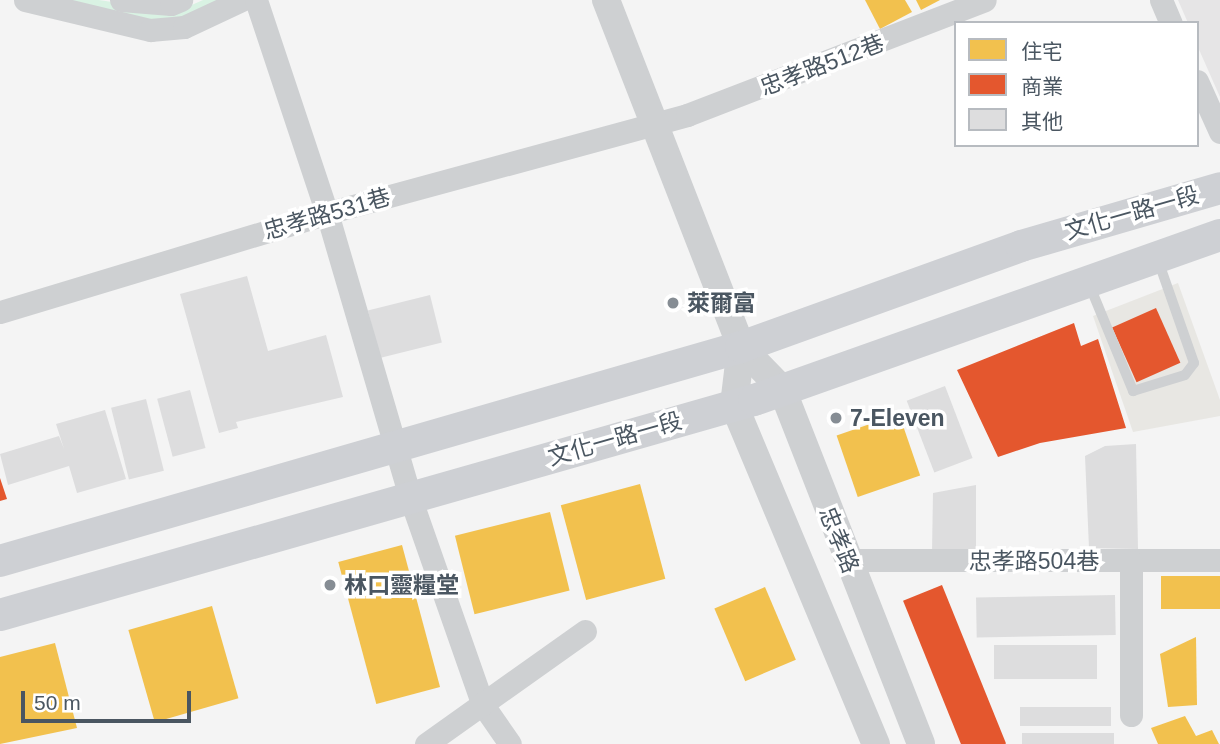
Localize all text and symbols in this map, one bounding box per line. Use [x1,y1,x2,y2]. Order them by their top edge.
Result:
legend [954,21,1199,147]
street label: 忠孝路512巷 [756,29,888,101]
text: 住宅 [1021,40,1063,63]
text: 商業 [1021,75,1063,98]
text: 其他 [1021,110,1063,133]
street label: 文化一路一段 [1062,181,1202,245]
street label: 忠孝路531巷 [261,183,393,245]
place label: 萊爾富 [687,289,756,317]
marker: 萊爾富 [665,295,681,311]
place label: 7-Eleven [850,404,945,432]
street label: 文化一路一段 [545,407,685,471]
marker: 7-Eleven [828,410,844,426]
street label: 忠孝路 [813,503,865,577]
street label: 忠孝路504巷 [969,547,1099,575]
place label: 林口靈糧堂 [344,571,459,599]
marker: 林口靈糧堂 [322,577,338,593]
scale bar [24,678,194,722]
text: 50 m [34,691,81,714]

